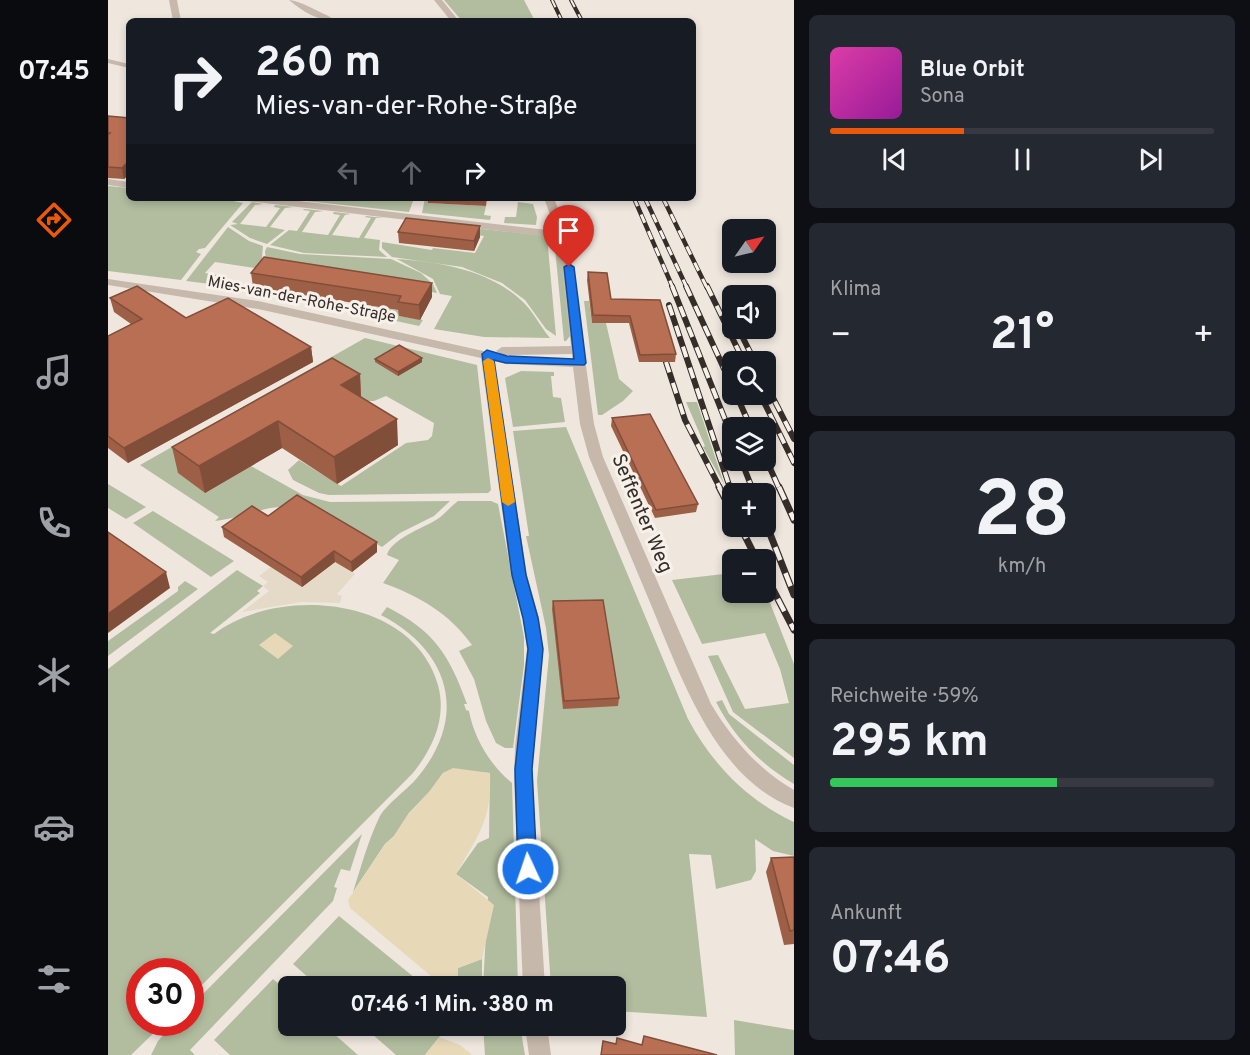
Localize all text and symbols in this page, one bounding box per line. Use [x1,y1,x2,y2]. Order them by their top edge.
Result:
text: 260 m [255,38,381,91]
icon: right [156,42,234,120]
text: 07:45 [18,55,90,89]
text: Blue Orbit [920,57,1025,84]
text: Sona [920,84,965,110]
text: Mies-van-der-Rohe-Straße [255,90,577,124]
icon: previous [878,143,911,176]
icon: pause [1006,143,1039,176]
icon: next [1134,143,1167,176]
icon: left [332,156,365,189]
icon: ahead [395,156,428,189]
icon: right [458,156,491,189]
icon: directions [33,199,75,241]
pin [543,205,594,267]
icon: arrive [552,214,585,247]
north arrow [722,219,776,273]
map controls [722,219,776,603]
street label: Mies-van-der-Rohe-Straße [206,272,397,328]
text: Klima [830,277,881,303]
button: sound [722,285,776,339]
text: 21° [990,308,1054,365]
text: − [830,316,851,358]
text: + [1193,316,1214,358]
icon: music [33,351,75,393]
button: search [722,351,776,405]
button: layers [722,417,776,471]
street label: Seffenter Weg [604,450,678,577]
text: 28 [974,465,1070,564]
button: + [722,483,776,537]
icon: phone [33,502,75,544]
button: − [722,549,776,603]
text: km/h [998,554,1046,580]
icon: climate [33,654,75,696]
text: Reichweite · 59% [830,684,979,710]
text: 295 km [830,715,989,772]
icon: car [33,806,75,848]
position arrow [496,837,560,901]
text: Ankunft [830,901,902,927]
text: 07:46 [830,932,950,989]
icon: filters [33,958,75,1000]
speed limit sign: 30 [126,958,204,1036]
text: 07:46 · 1 Min. · 380 m [350,992,554,1019]

